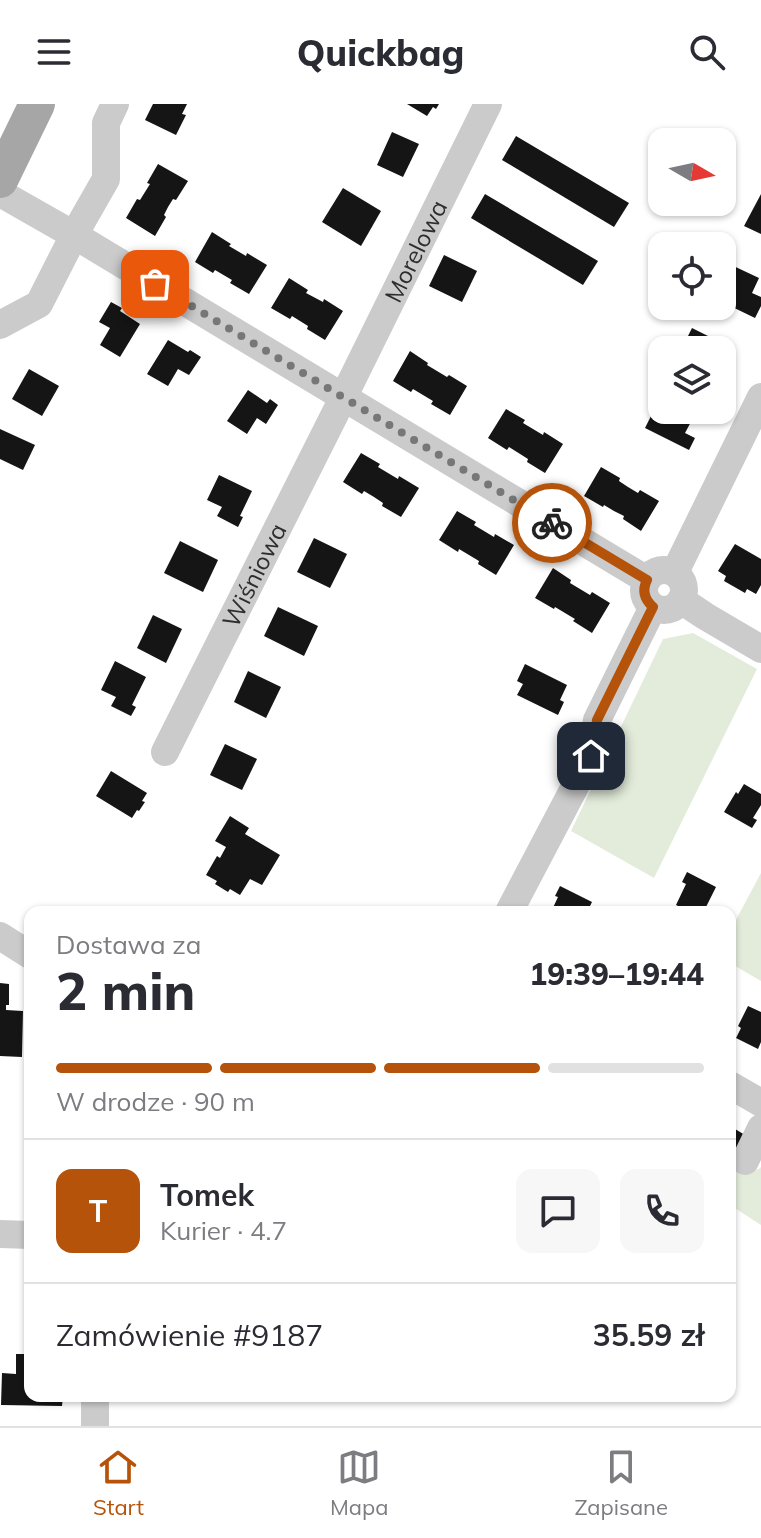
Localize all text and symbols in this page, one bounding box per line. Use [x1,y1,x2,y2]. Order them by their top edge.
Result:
icon: menu [32,30,76,74]
text: Quickbag [297,30,464,75]
icon: search [685,30,729,74]
north arrow [648,128,736,216]
map controls [648,128,736,424]
street label: Morelowa [378,195,453,307]
button: locate [648,232,736,320]
pin [121,250,189,318]
icon: bag [133,262,177,306]
button: layers [648,336,736,424]
courier [512,483,592,563]
icon: bike [530,501,574,545]
street label: Wiśniowa [215,518,293,632]
pin [557,722,625,790]
icon: home [569,734,613,778]
text: Dostawa za [56,928,201,961]
text: 19:39–19:44 [529,955,704,993]
text: 2 min [56,958,195,1023]
text: W drodze · 90 m [56,1085,255,1118]
button: chat [516,1169,600,1253]
button: phone [620,1169,704,1253]
text: Tomek [160,1176,254,1214]
text: T [89,1192,107,1230]
text: Kurier · 4.7 [160,1214,287,1247]
text: Zamówienie #9187 [56,1316,323,1354]
text: 35.59 zł [593,1316,704,1354]
tab: Start [93,1445,144,1521]
tab: Mapa [330,1445,388,1521]
tab: Zapisane [574,1445,668,1521]

